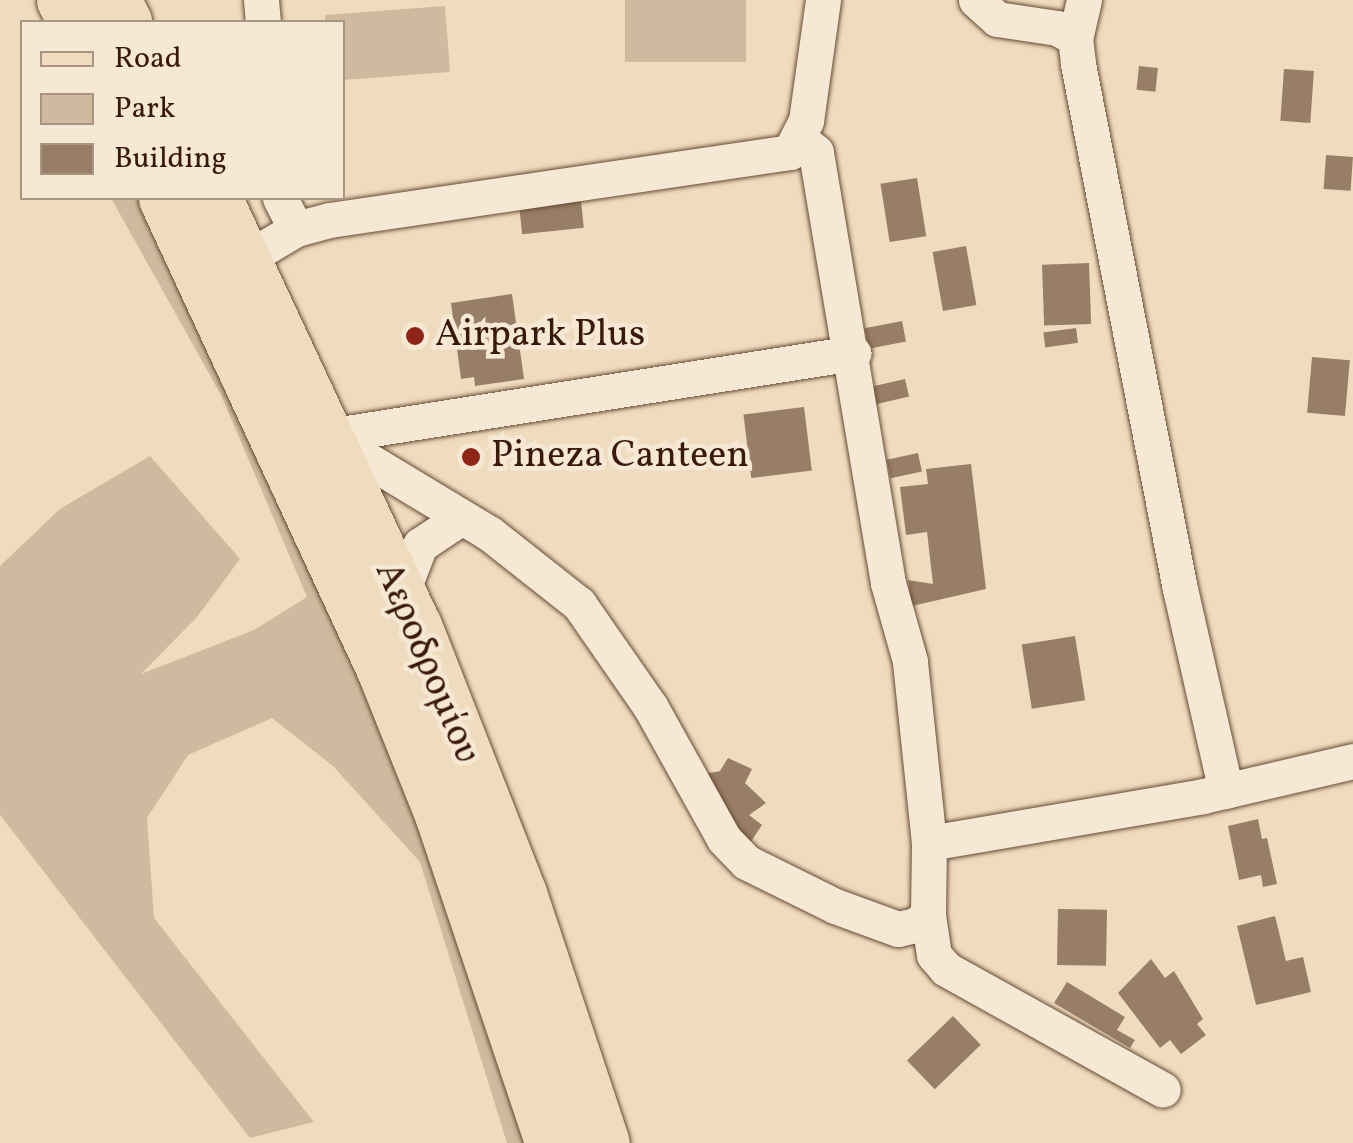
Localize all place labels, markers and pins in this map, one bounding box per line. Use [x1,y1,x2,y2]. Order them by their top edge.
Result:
place label: Airpark Plus [435,313,645,359]
marker: Airpark Plus [404,325,426,347]
place label: Pineza Canteen [491,434,749,480]
marker: Pineza Canteen [460,446,482,468]

